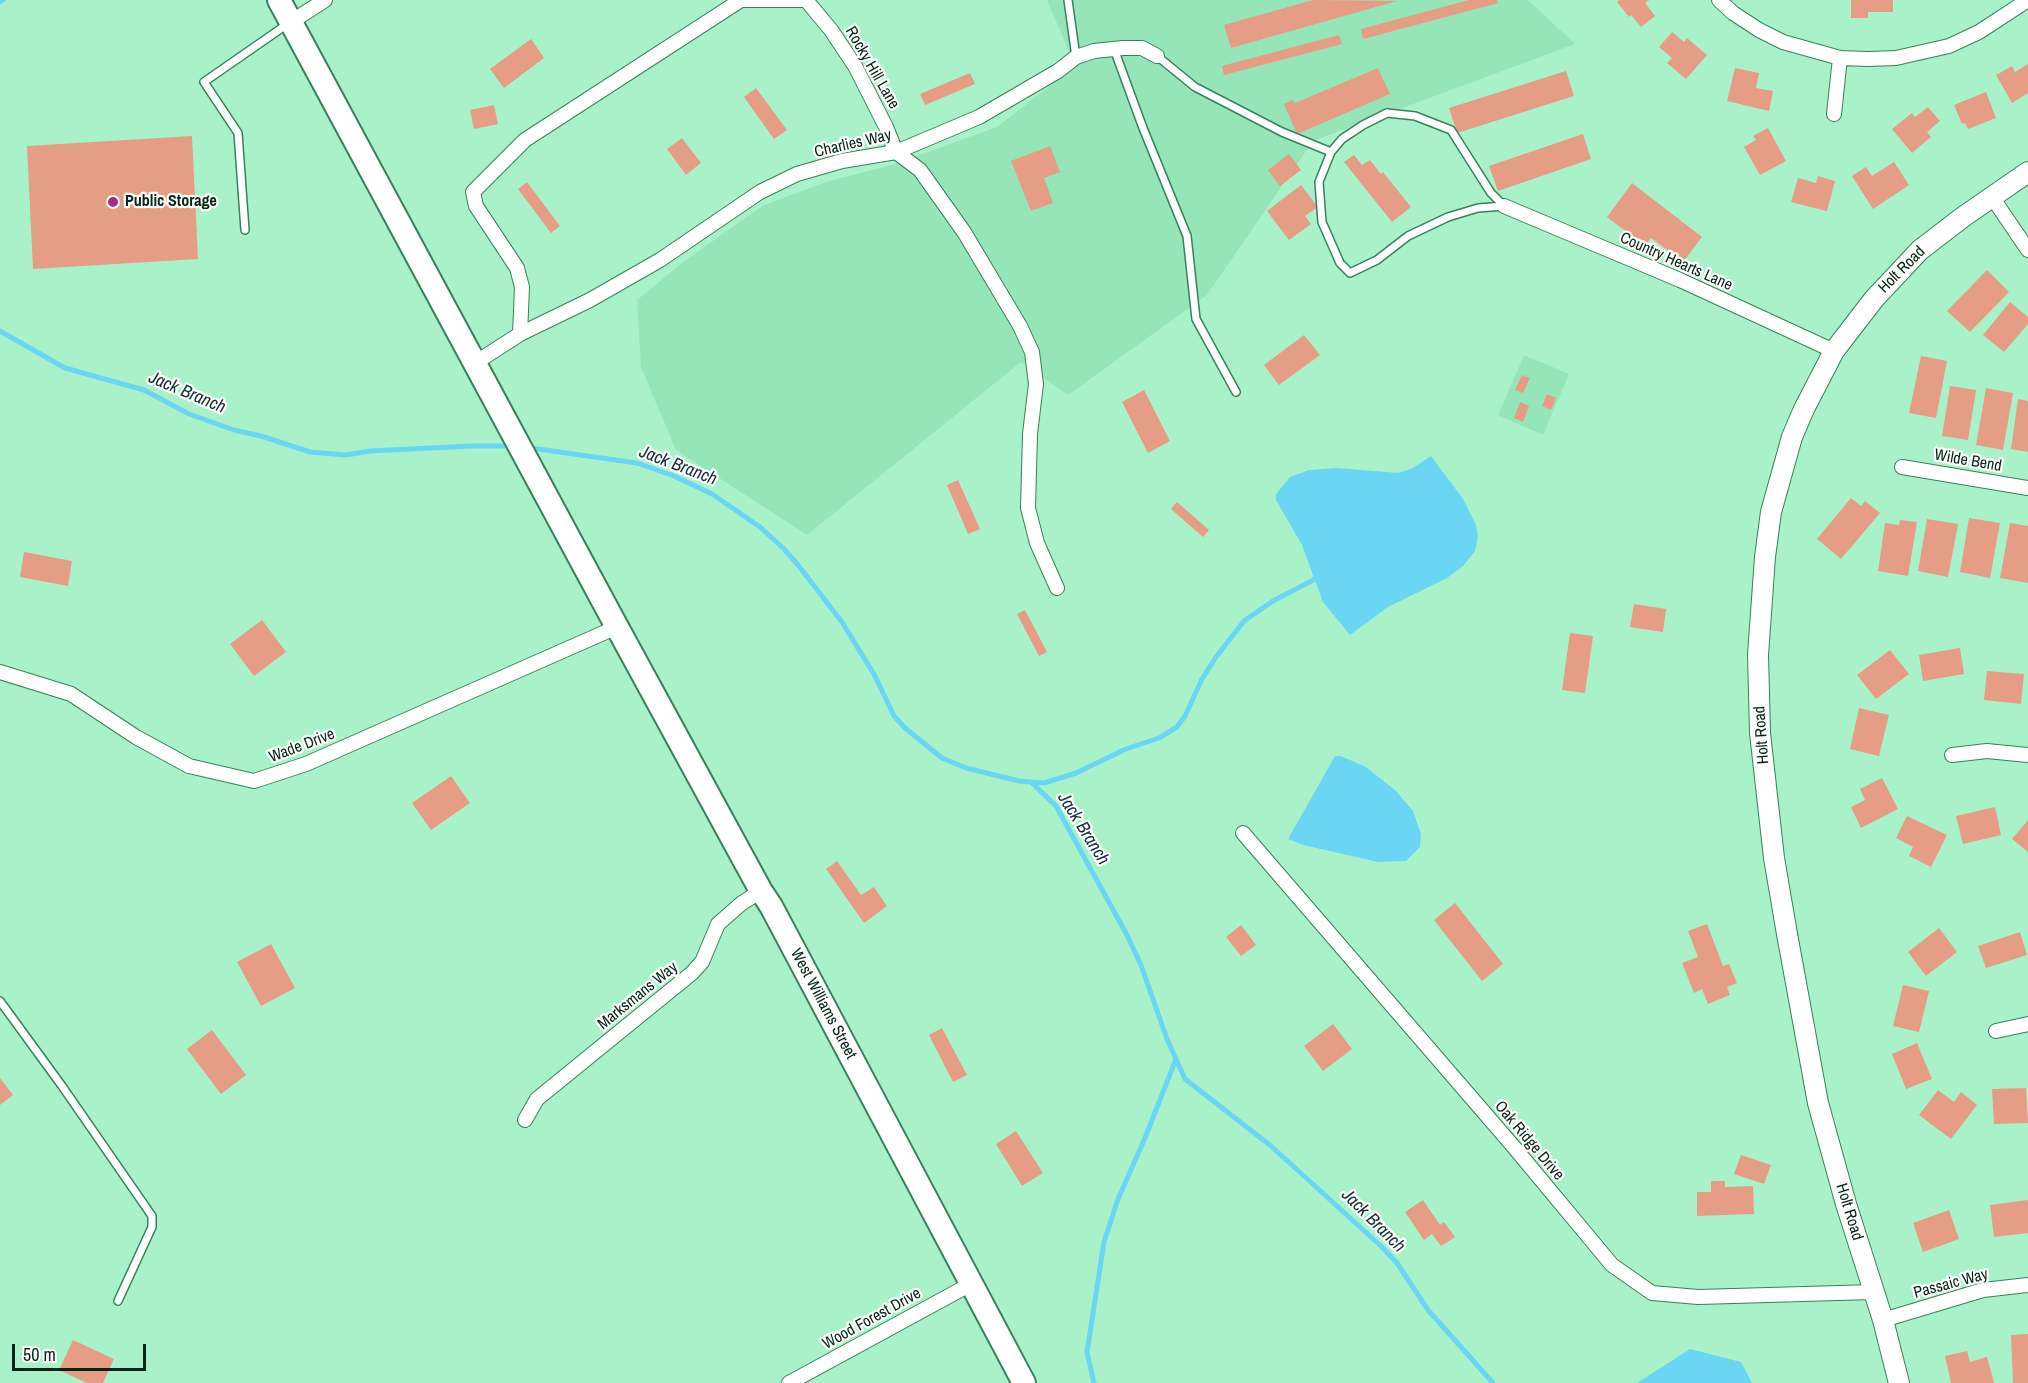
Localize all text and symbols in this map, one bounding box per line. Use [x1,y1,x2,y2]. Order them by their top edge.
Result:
street label: Rocky Hill Lane [841,23,903,113]
street label: Charlies Way [813,126,893,162]
place label: Public Storage [125,192,217,212]
marker: Public Storage [106,195,120,209]
street label: Country Hearts Lane [1617,229,1735,295]
street label: Holt Road [1875,243,1929,297]
water label: Jack Branch [145,367,229,419]
water label: Jack Branch [636,441,720,491]
street label: Wilde Bend [1933,446,2003,476]
street label: Holt Road [1750,705,1774,765]
street label: Wade Drive [266,725,338,767]
water label: Jack Branch [1052,789,1114,869]
street label: West Williams Street [786,946,860,1062]
street label: Marksmans Way [594,958,682,1034]
street label: Oak Ridge Drive [1490,1097,1568,1185]
street label: Holt Road [1831,1181,1867,1243]
water label: Jack Branch [1337,1185,1409,1257]
street label: Passaic Way [1912,1265,1990,1303]
street label: Wood Forest Drive [820,1284,924,1354]
scale bar [15,1332,148,1370]
text: 50 m [23,1342,56,1367]

